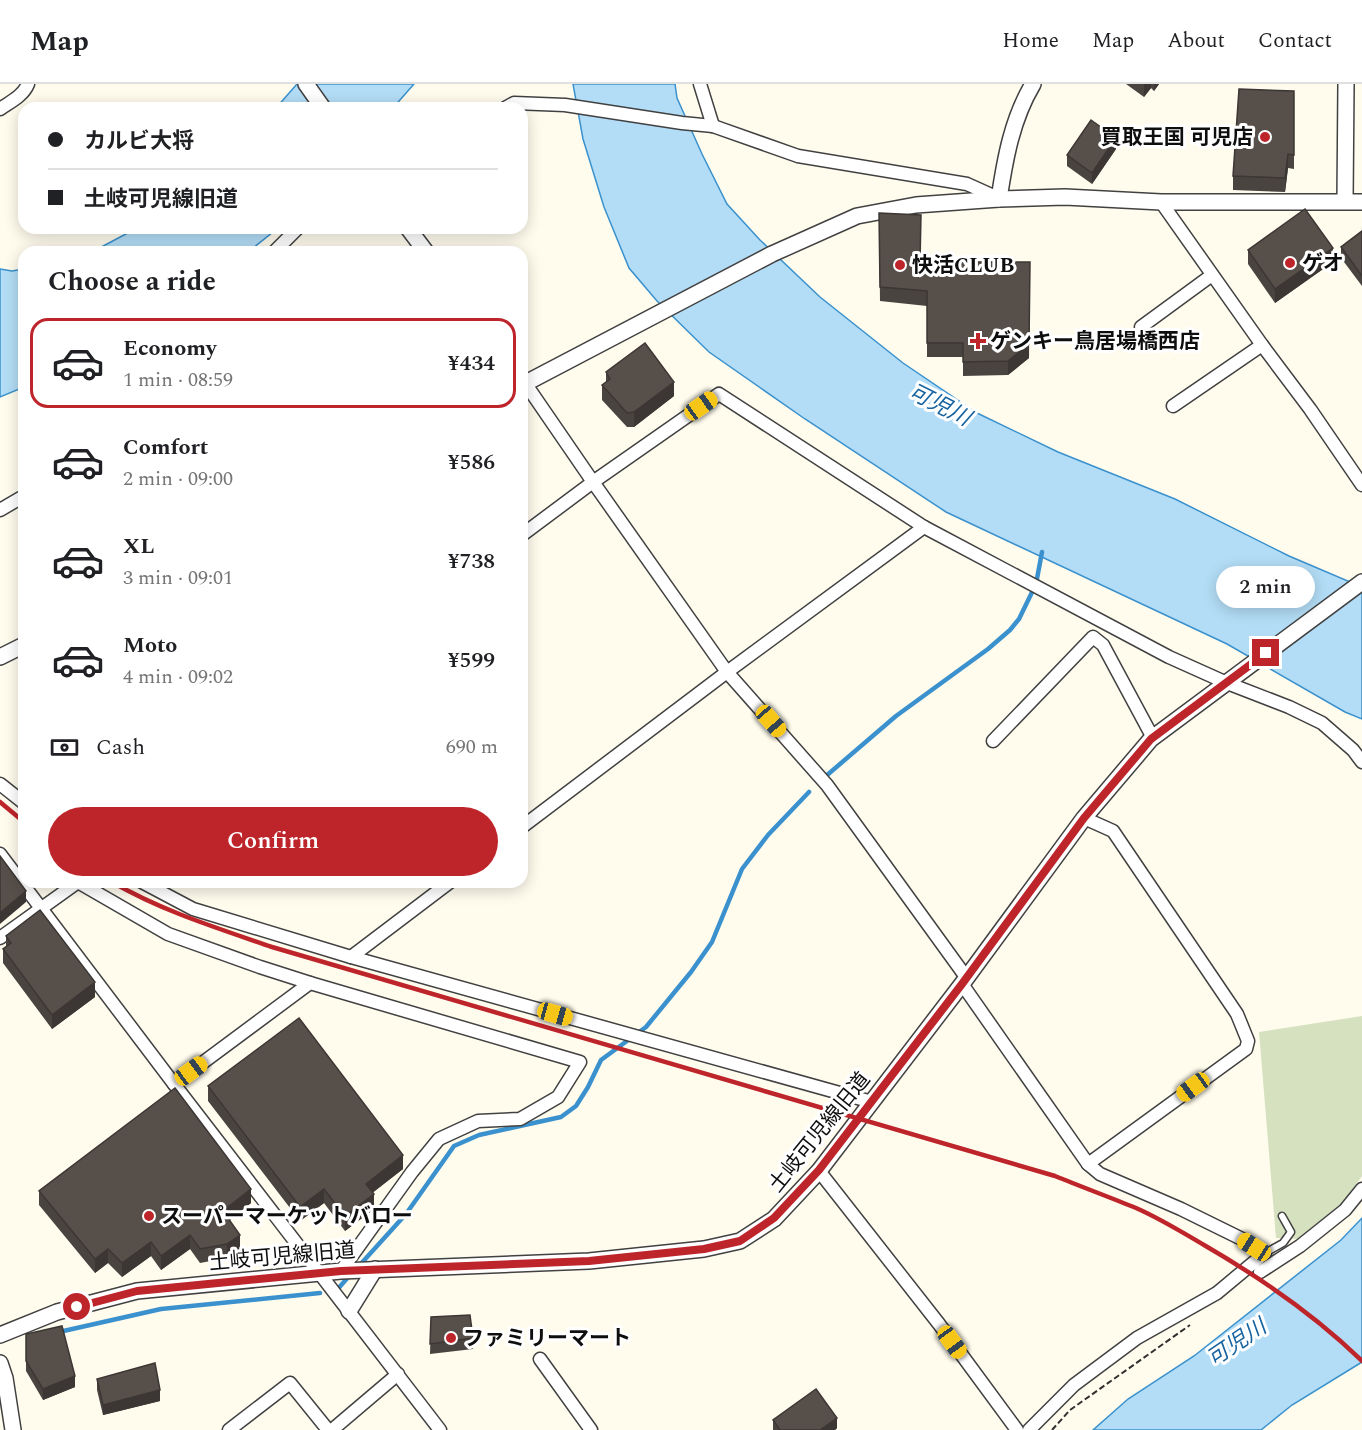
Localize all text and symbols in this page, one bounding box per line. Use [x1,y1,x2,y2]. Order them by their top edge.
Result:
text: Map [30,20,89,63]
text: Home [1002,25,1059,57]
text: Map [1092,25,1134,57]
text: About [1167,25,1225,57]
text: Contact [1258,25,1332,57]
place label: 買取王国 可児店 [1101,122,1253,154]
text: カルビ大将 [84,125,194,158]
marker: 買取王国 可児店 [1258,130,1272,144]
text: 土岐可児線旧道 [84,183,238,216]
place label: ゲオ [1302,248,1344,280]
place label: 快活CLUB [912,250,1015,282]
marker: ゲオ [1283,256,1297,270]
marker: 快活CLUB [893,258,907,272]
text: Choose a ride [48,261,216,303]
place label: ゲンキー鳥居場橋西店 [990,326,1200,358]
text: Economy [123,332,216,365]
marker: ゲンキー鳥居場橋西店 [971,334,985,348]
icon: car [51,336,105,390]
text: ¥434 [448,347,495,380]
text: 1 min · 08:59 [123,365,233,395]
water label: 可児川 [902,376,978,436]
car [681,388,721,424]
text: Comfort [123,431,208,464]
icon: car [51,435,105,489]
text: ¥586 [448,446,495,479]
text: 2 min · 09:00 [123,464,233,494]
text: XL [123,530,154,563]
icon: car [51,534,105,588]
text: ¥738 [448,545,495,578]
text: 3 min · 09:01 [123,563,233,593]
callout: 2 min [1216,566,1316,608]
text: 2 min [1240,572,1291,602]
text: Moto [123,629,177,662]
icon: car [51,633,105,687]
route end [1252,639,1279,666]
text: ¥599 [448,644,495,677]
text: 4 min · 09:02 [123,662,233,692]
car [752,702,790,740]
icon: cash [48,731,81,764]
text: Cash [96,731,145,764]
text: 690 m [446,732,498,762]
button: Confirm [48,807,498,876]
car [535,1000,575,1028]
car [171,1053,211,1089]
street label: 土岐可児線旧道 [761,1065,878,1200]
car [1173,1069,1213,1105]
place label: スーパーマーケットバロー [161,1201,413,1233]
marker: スーパーマーケットバロー [142,1209,156,1223]
car [1234,1230,1274,1264]
street label: 土岐可児線旧道 [207,1235,357,1279]
route start [63,1293,90,1320]
water label: 可児川 [1200,1310,1275,1375]
car [934,1322,970,1362]
place label: ファミリーマート [463,1323,631,1355]
marker: ファミリーマート [444,1331,458,1345]

